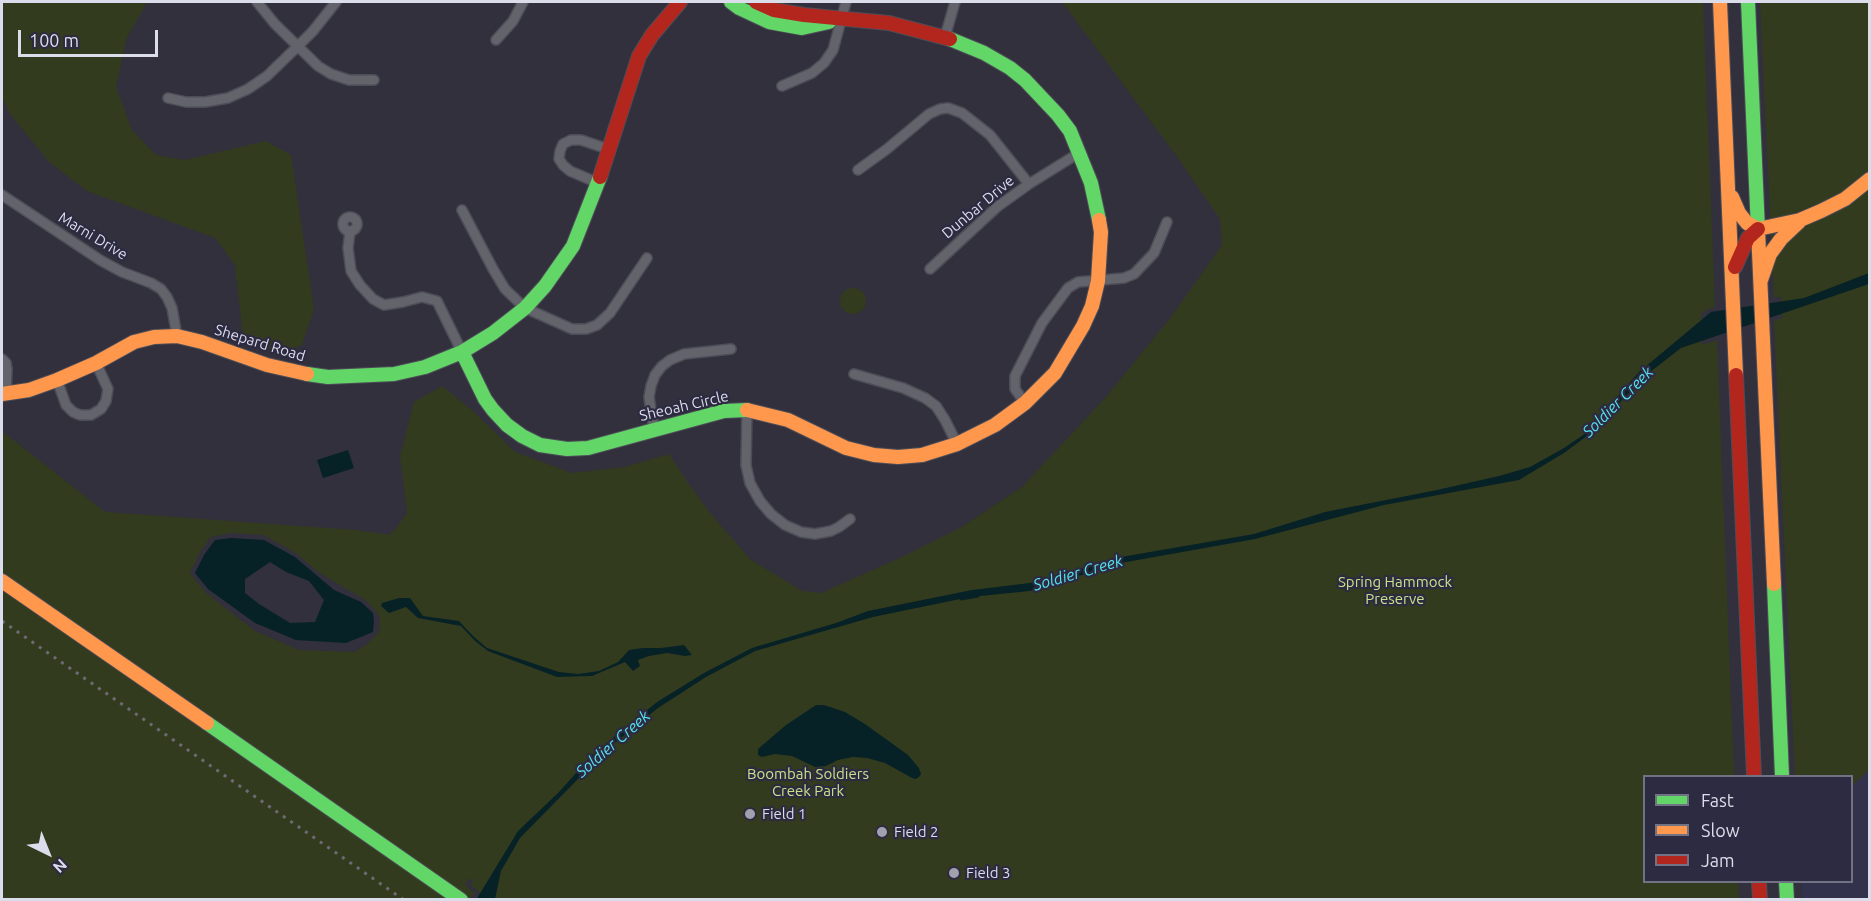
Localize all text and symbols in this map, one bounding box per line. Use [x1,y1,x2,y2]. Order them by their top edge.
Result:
scale bar [21,18,160,56]
text: 100 m [29,30,79,50]
street label: Dunbar Drive [938,172,1018,242]
street label: Marni Drive [55,208,131,264]
street label: Shepard Road [213,321,307,365]
water label: Soldier Creek [1579,363,1657,441]
street label: Sheoah Circle [638,387,730,425]
water label: Soldier Creek [1031,551,1125,595]
park label: Spring Hammock Preserve [1338,573,1452,608]
water label: Soldier Creek [572,706,654,782]
park label: Boombah Soldiers Creek Park [747,765,869,800]
legend [1643,775,1853,883]
text: Fast [1701,790,1734,810]
place label: Field 1 [762,805,806,823]
marker: Field 1 [743,807,757,821]
text: Slow [1701,820,1740,840]
north arrow [18,823,78,883]
place label: Field 2 [894,823,938,841]
marker: Field 2 [875,825,889,839]
text: Jam [1701,850,1735,870]
text: N [50,856,71,877]
place label: Field 3 [966,864,1010,882]
marker: Field 3 [947,866,961,880]

